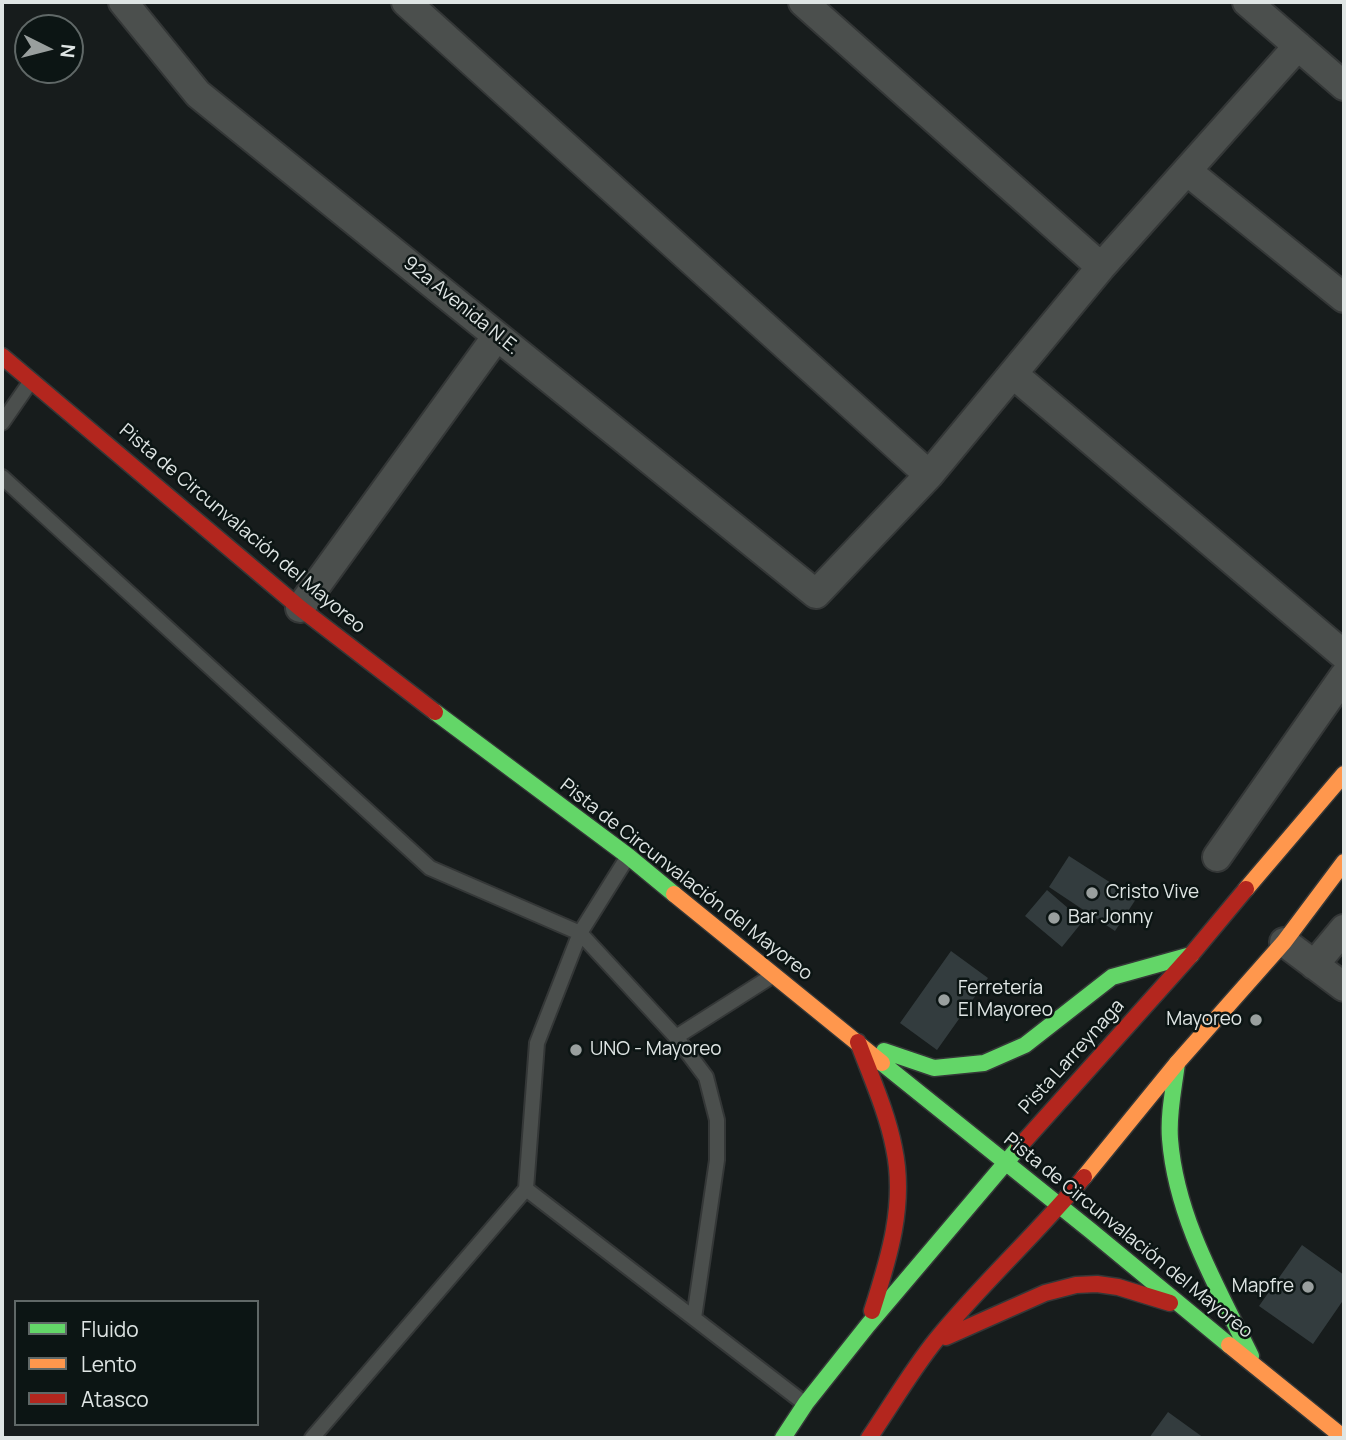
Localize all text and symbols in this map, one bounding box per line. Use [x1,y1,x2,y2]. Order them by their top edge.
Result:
north arrow [14,14,84,84]
text: N [54,43,82,59]
street label: 92a Avenida N.E. [398,252,524,360]
street label: Pista de Circunvalación del Mayoreo [114,419,370,639]
street label: Pista de Circunvalación del Mayoreo [555,774,817,986]
place label: Cristo Vive [1106,882,1199,904]
marker: Cristo Vive [1084,885,1100,901]
place label: Bar Jonny [1068,907,1153,929]
marker: Bar Jonny [1046,910,1062,926]
place label: Ferretería El Mayoreo [958,978,1053,1022]
marker: Ferretería El Mayoreo [936,992,952,1008]
street label: Pista Larreynaga [1015,995,1129,1119]
place label: Mayoreo [1166,1009,1242,1031]
marker: Mayoreo [1248,1012,1264,1028]
place label: UNO - Mayoreo [590,1039,722,1061]
marker: UNO - Mayoreo [568,1042,584,1058]
street label: Pista de Circunvalación del Mayoreo [999,1128,1257,1344]
place label: Mapfre [1232,1276,1294,1298]
marker: Mapfre [1300,1279,1316,1295]
legend [14,1300,259,1426]
text: Fluido [81,1315,139,1343]
text: Lento [81,1350,137,1378]
text: Atasco [81,1385,149,1413]

